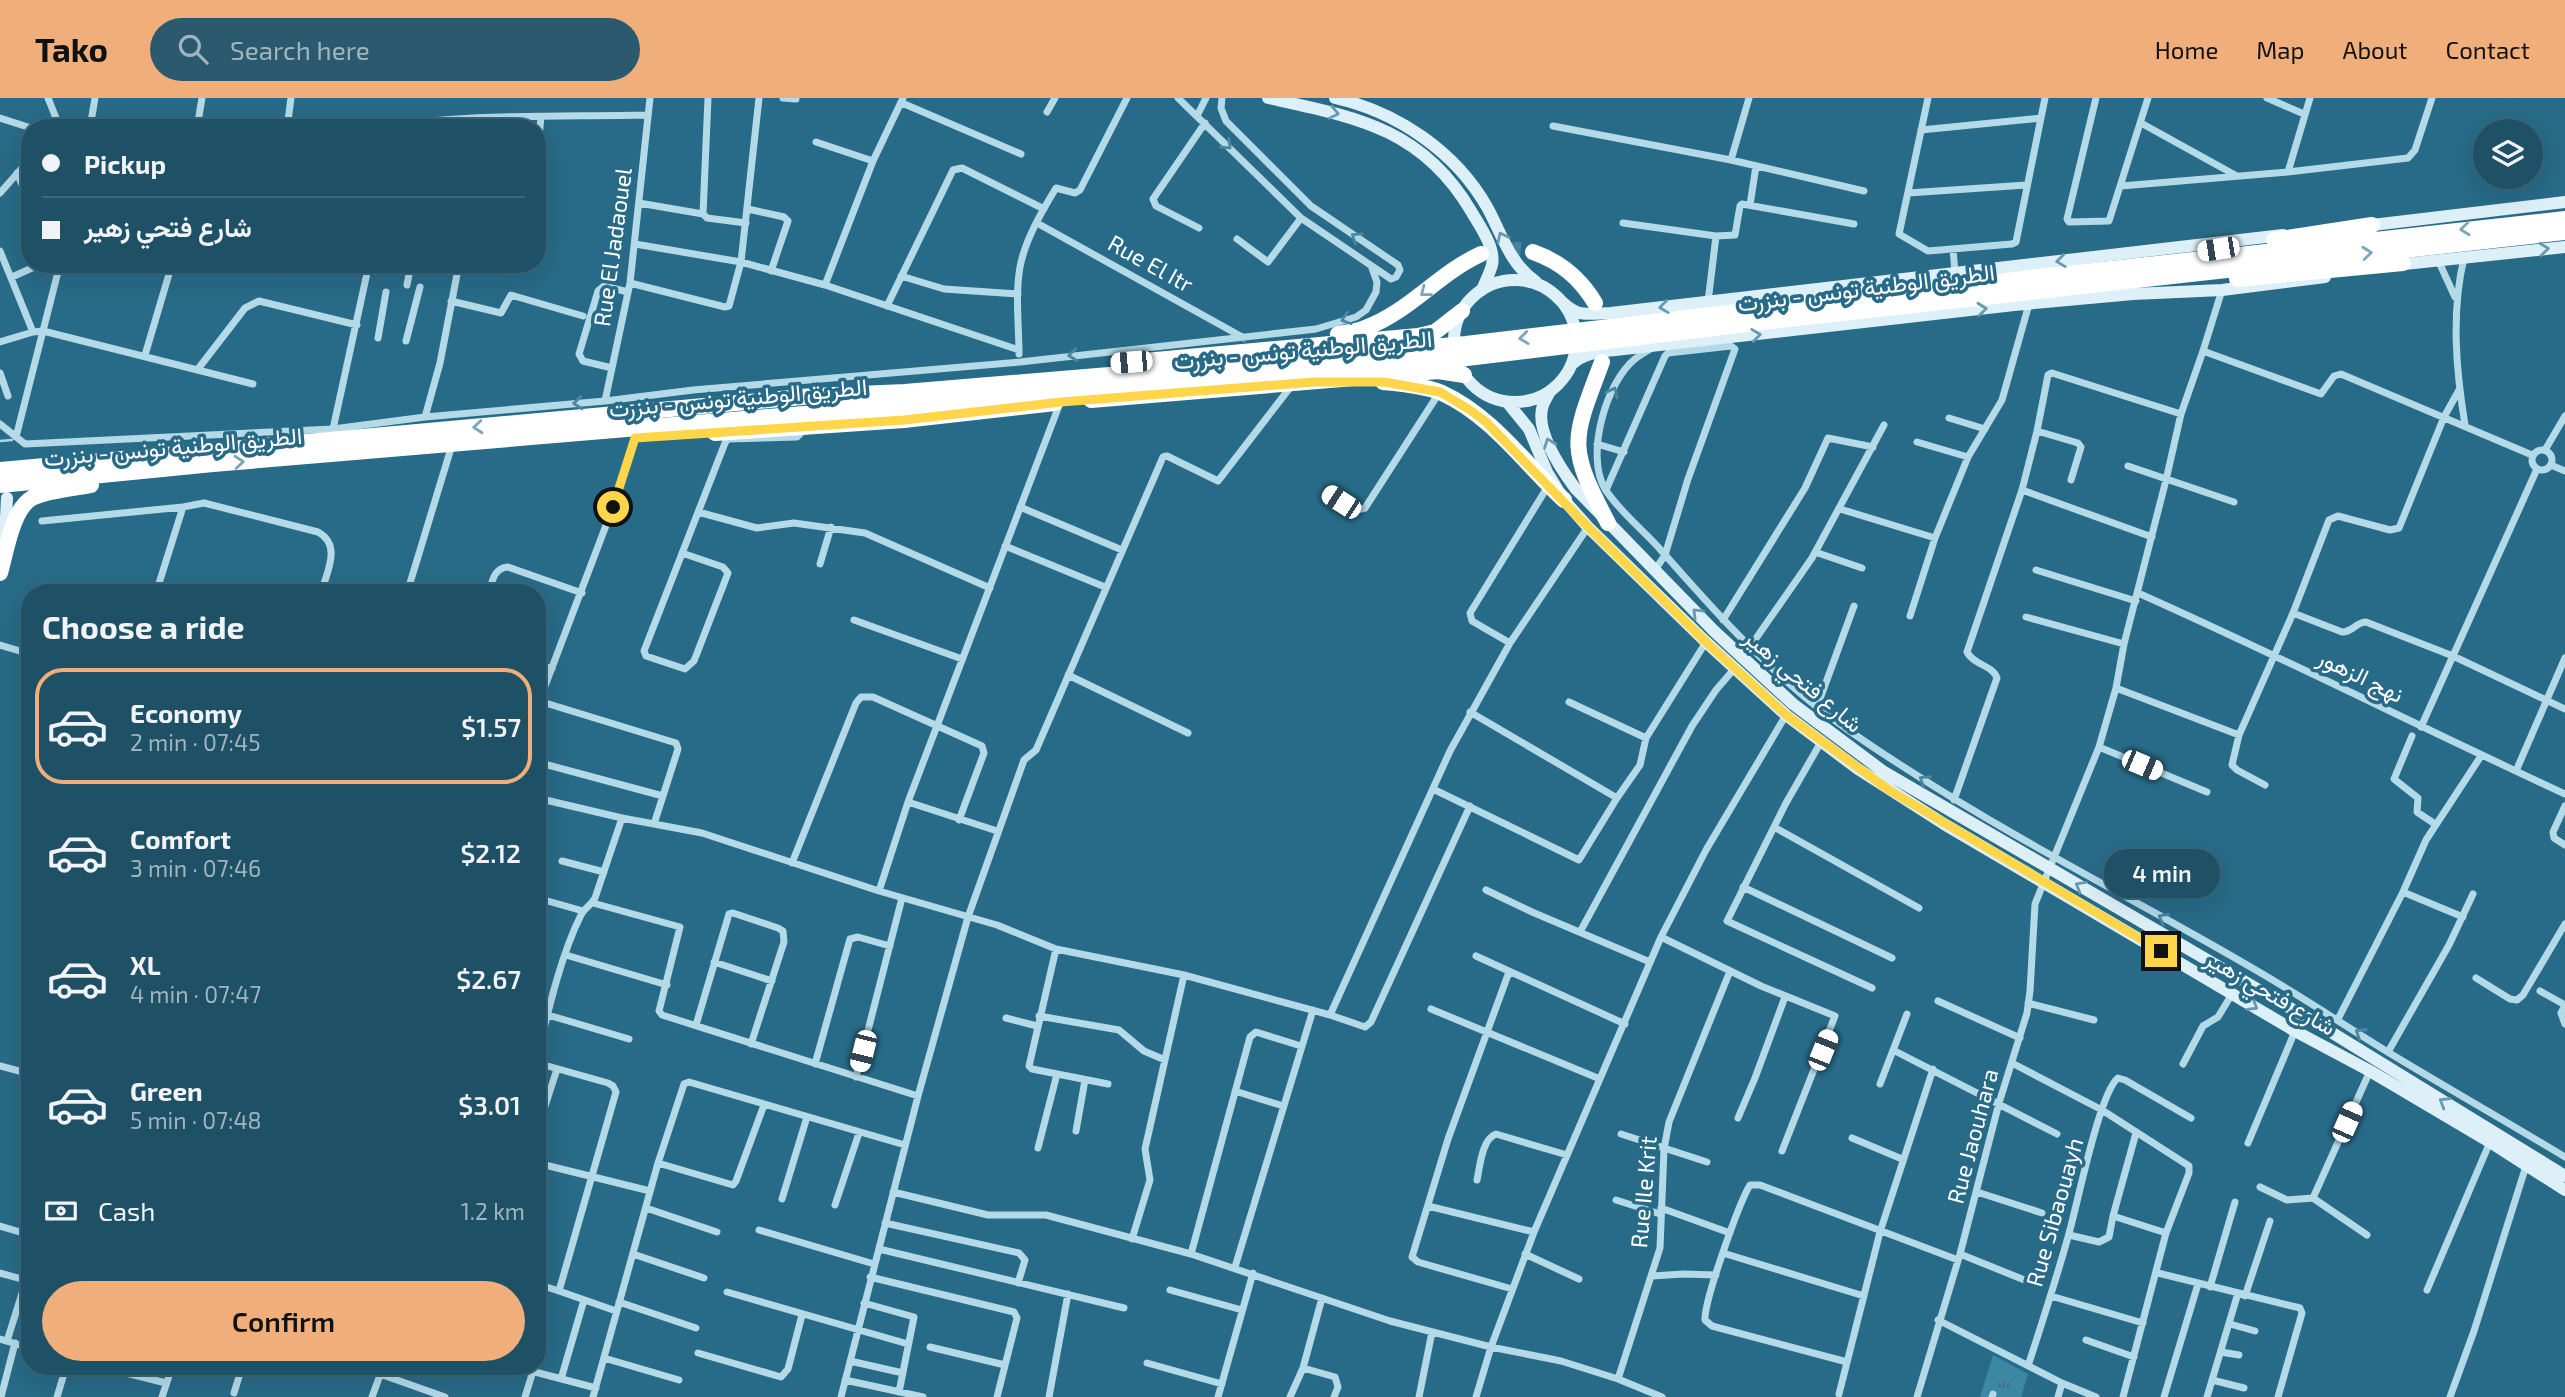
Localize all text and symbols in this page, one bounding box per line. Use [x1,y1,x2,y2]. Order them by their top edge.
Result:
search box [150,18,640,81]
text: Tako [35,29,108,69]
icon: search [174,30,212,68]
text: Search here [230,34,370,65]
text: Home [2155,35,2218,64]
text: Map [2256,35,2304,64]
text: About [2342,35,2408,64]
text: Contact [2446,35,2530,64]
one-way arrow [1328,105,1340,119]
map controls [2473,119,2543,189]
button: layers [2473,119,2543,189]
one-way arrow [1219,137,1231,149]
text: Pickup [84,148,166,179]
street label: Rue El Jadaouel [587,166,637,328]
text: شارع فتحي زهير [84,211,252,242]
one-way arrow [2459,221,2470,236]
street label: Rue El Itr [1104,228,1198,298]
one-way arrow [1350,232,1363,245]
one-way arrow [1496,232,1510,244]
car [2196,235,2241,263]
one-way arrow [2538,241,2550,256]
one-way arrow [2361,246,2372,261]
one-way arrow [2055,253,2066,268]
street label: الطريق الوطنية تونس - بنزرت [1736,257,1996,319]
one-way arrow [1420,284,1432,297]
one-way arrow [1659,299,1670,314]
one-way arrow [1977,301,1988,316]
one-way arrow [1341,311,1353,326]
street label: الطريق الوطنية تونس - بنزرت [1173,324,1433,376]
one-way arrow [1751,327,1762,342]
one-way arrow [1518,330,1530,345]
one-way arrow [1067,347,1078,362]
car [1110,350,1153,374]
street label: الطريق الوطنية تونس - بنزرت [608,372,868,424]
one-way arrow [1605,387,1619,399]
one-way arrow [572,395,583,410]
one-way arrow [472,419,483,434]
street label: الطريق الوطنية تونس - بنزرت [43,421,303,473]
one-way arrow [1543,437,1557,449]
one-way arrow [233,455,244,470]
car [1318,482,1365,522]
route start [597,491,629,523]
text: Choose a ride [42,607,245,645]
one-way arrow [1692,608,1705,621]
street label: شارع فتحي زهير [1734,622,1869,742]
street label: نهج الزهور [2311,642,2409,710]
icon: car [46,695,109,758]
text: Economy [130,697,242,728]
text: $1.57 [461,711,521,742]
text: 2 min · 07:45 [130,728,261,756]
car [2119,747,2166,783]
one-way arrow [1919,776,1932,789]
icon: car [46,821,109,884]
text: Comfort [130,823,231,854]
text: $2.12 [460,837,521,868]
callout: 4 min [2103,850,2219,898]
text: 3 min · 07:46 [130,854,261,882]
text: 4 min [2132,859,2192,887]
one-way arrow [2074,881,2087,894]
one-way arrow [2158,913,2171,926]
route end [2145,935,2177,967]
street label: شارع فتحي زهير [2197,943,2341,1046]
icon: car [46,947,109,1010]
text: XL [130,949,161,980]
text: $2.67 [456,963,521,994]
text: 4 min · 07:47 [130,980,261,1008]
one-way arrow [2245,998,2258,1011]
car [1806,1027,1841,1073]
car [848,1028,879,1074]
one-way arrow [2354,1028,2367,1041]
street label: Rue Jaouhara [1941,1065,2003,1207]
icon: car [46,1073,109,1136]
text: Green [130,1075,203,1106]
text: $3.01 [458,1089,521,1120]
one-way arrow [2439,1097,2452,1110]
car [2329,1099,2366,1145]
text: 5 min · 07:48 [130,1106,262,1134]
street label: Rue Sibaouayh [2019,1134,2089,1290]
street label: Rue Ile Krit [1624,1135,1662,1249]
icon: cash [42,1192,80,1230]
text: Cash [98,1195,155,1226]
text: 1.2 km [461,1197,525,1225]
button: Confirm [42,1281,525,1361]

